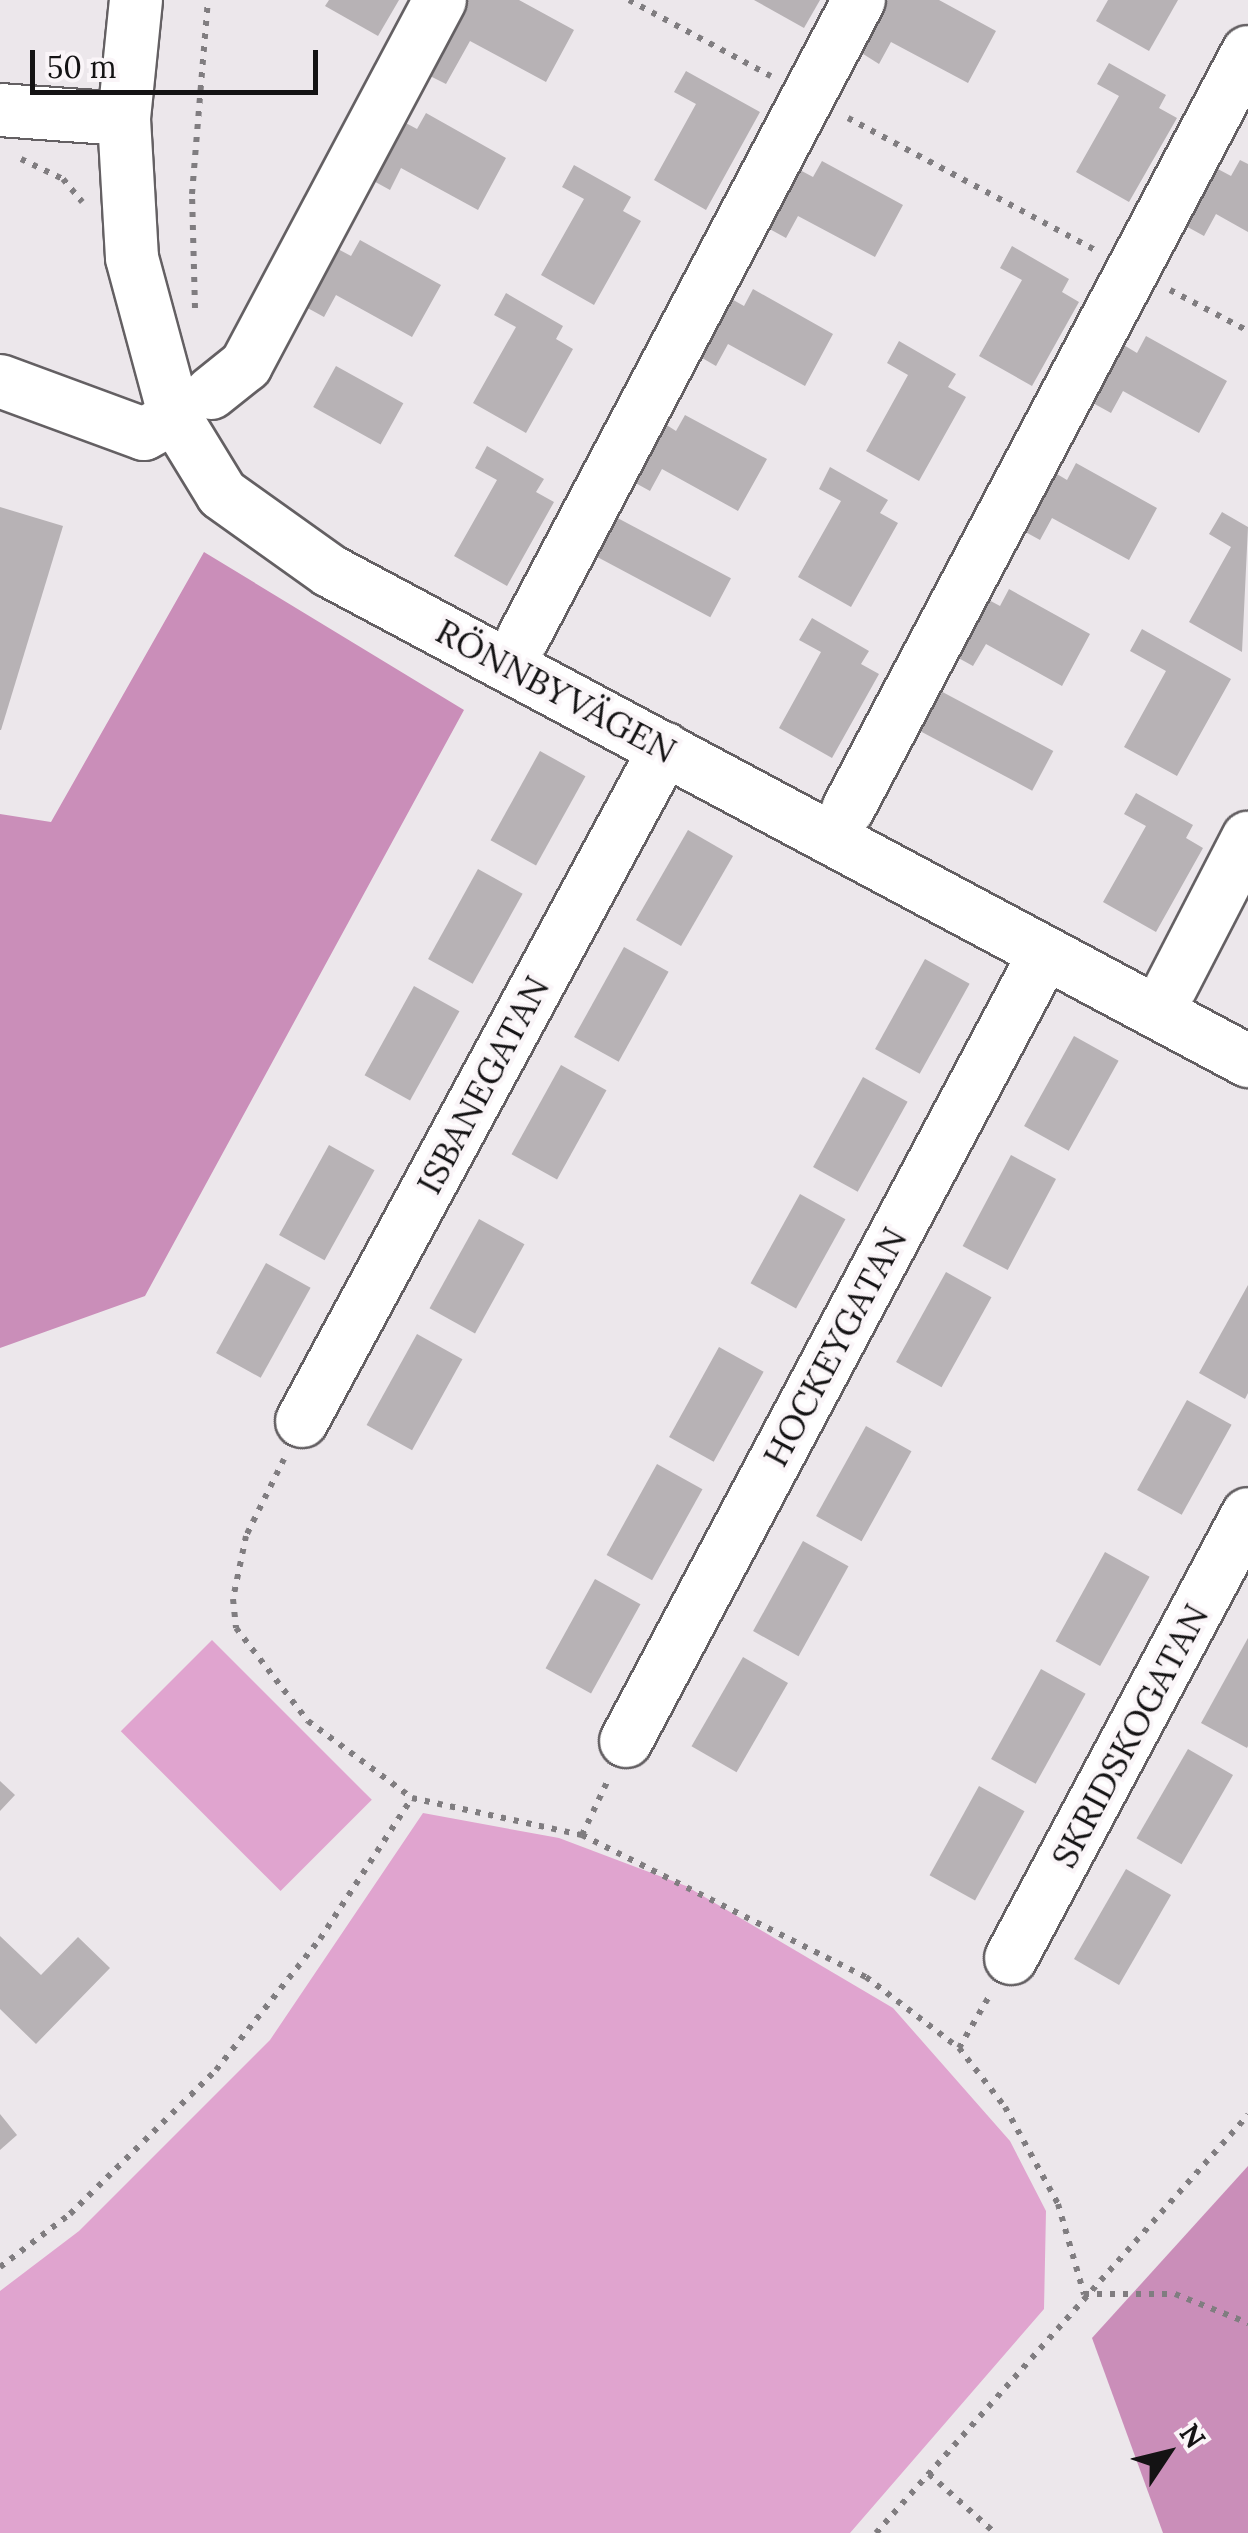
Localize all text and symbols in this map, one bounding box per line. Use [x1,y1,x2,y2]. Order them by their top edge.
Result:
scale bar [35,30,322,92]
text: 50 m [47,48,117,86]
street label: RÖNNBYVÄGEN [429,610,683,772]
street label: ISBANEGATAN [408,969,558,1201]
street label: HOCKEYGATAN [754,1220,916,1474]
street label: SKRIDSKOGATAN [1043,1597,1217,1875]
north arrow [1118,2403,1218,2503]
text: N [1172,2417,1214,2455]

